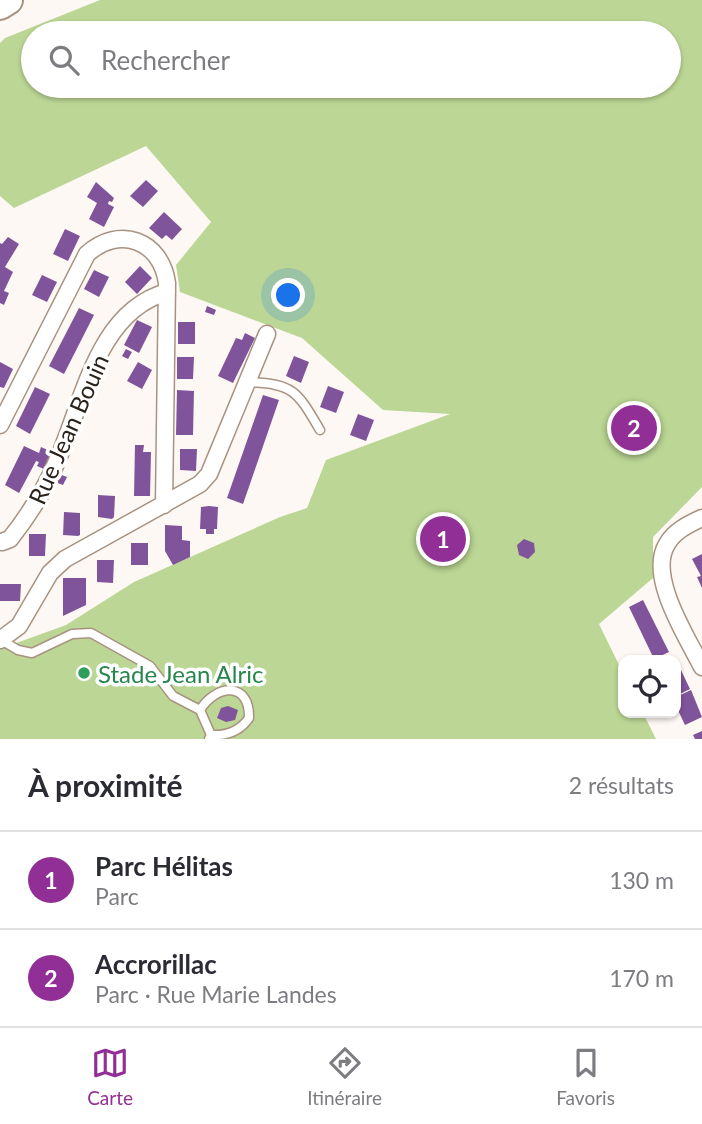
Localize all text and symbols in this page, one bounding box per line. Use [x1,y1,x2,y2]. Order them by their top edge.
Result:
search box [21,21,681,98]
icon: search [45,41,83,79]
text: Rechercher [101,44,230,76]
your location [271,278,305,312]
street label: Rue Jean Bouin [22,349,114,509]
pin: 2 [611,402,657,454]
pin: 1 [420,513,466,565]
map controls [618,655,681,718]
button: locate [618,655,681,718]
place label: Stade Jean Alric [98,659,263,688]
marker: Stade Jean Alric [76,665,92,681]
text: À proximité [28,767,183,803]
text: 2 résultats [569,771,674,799]
text: Parc Hélitas [95,850,233,882]
text: 1 [44,866,58,894]
text: 130 m [609,866,674,894]
text: Parc [95,882,139,910]
text: Accrorillac [95,948,217,980]
text: 2 [44,964,58,992]
text: 170 m [609,964,674,992]
text: Parc · Rue Marie Landes [95,980,337,1008]
tab: Carte [87,1044,133,1109]
tab: Itinéraire [307,1044,382,1109]
tab: Favoris [556,1044,615,1109]

